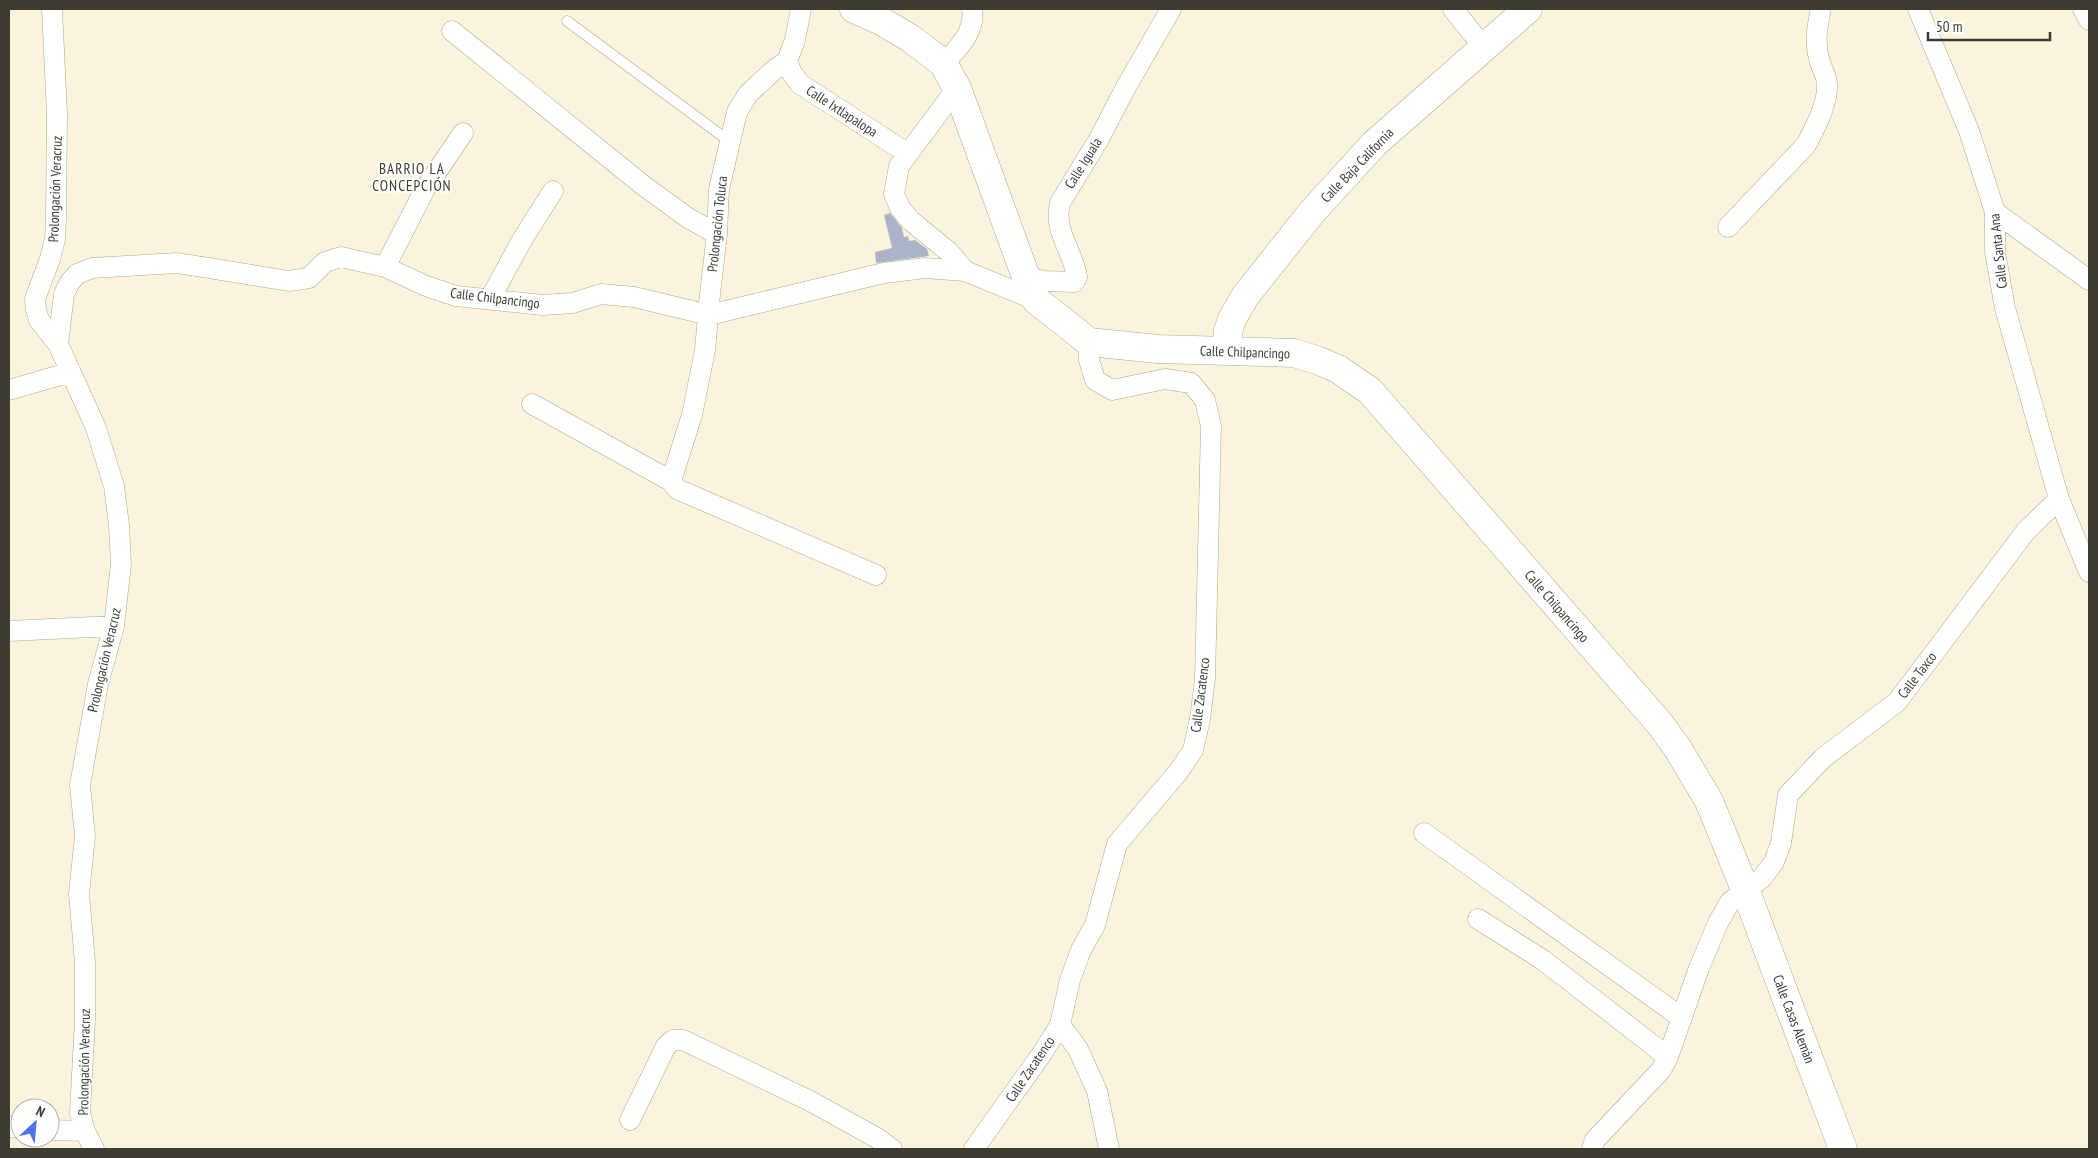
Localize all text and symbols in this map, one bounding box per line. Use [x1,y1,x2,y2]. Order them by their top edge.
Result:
scale bar [1928,10,2050,42]
text: 50 m [1936,17,1962,36]
street label: Calle Ixtlapalopa [803,81,881,141]
street label: Calle Baja California [1317,124,1397,206]
street label: Calle Iguala [1060,134,1106,192]
street label: Prolongación Veracruz [44,135,66,243]
district label: BARRIO LA CONCEPCIÓN [372,159,452,195]
street label: Prolongación Toluca [703,175,731,273]
street label: Calle Santa Ana [1985,213,2011,289]
street label: Calle Chilpancingo [449,284,541,312]
street label: Calle Chilpancingo [1200,341,1290,363]
street label: Calle Chilpancingo [1521,566,1593,646]
street label: Prolongación Veracruz [83,606,125,714]
street label: Calle Taxco [1894,648,1940,702]
street label: Calle Zacatenco [1186,656,1214,734]
street label: Calle Casas Alemán [1769,972,1819,1066]
street label: Prolongación Veracruz [74,1008,94,1116]
street label: Calle Zacatenco [1001,1033,1059,1105]
north arrow [10,1098,60,1148]
text: N [33,1102,48,1121]

